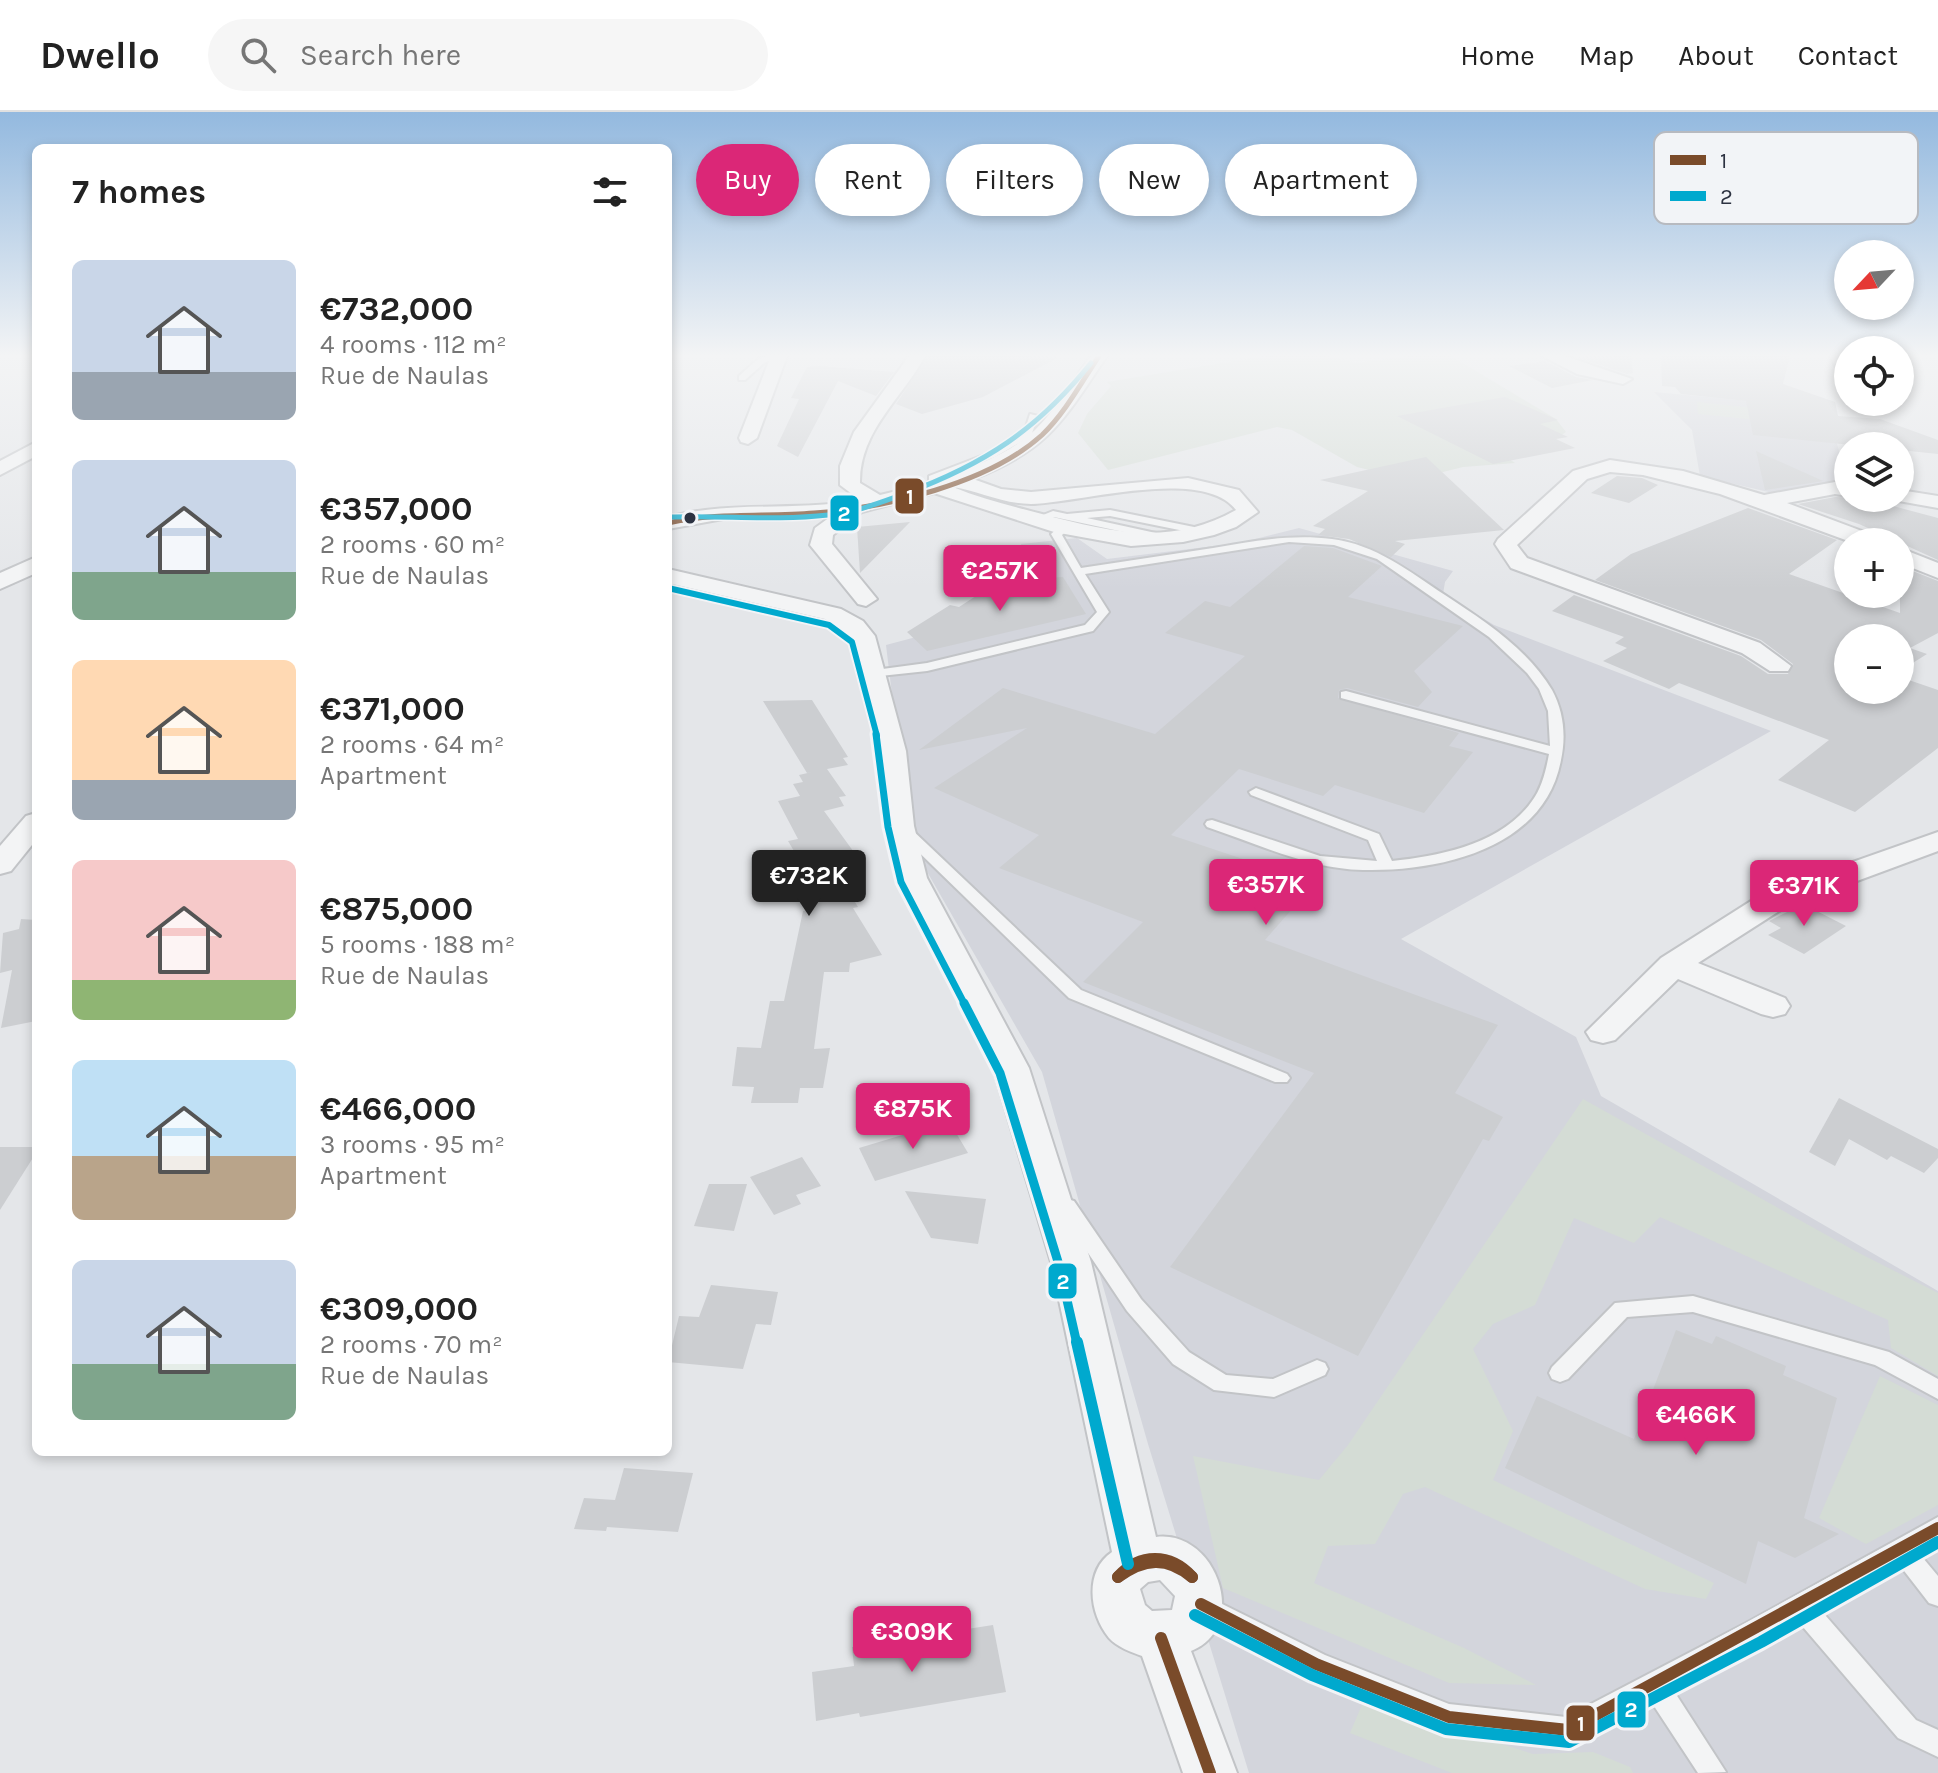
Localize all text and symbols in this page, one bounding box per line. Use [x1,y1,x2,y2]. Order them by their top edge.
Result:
search box [208,19,768,91]
text: Dwello [40,33,160,78]
icon: search [236,33,280,77]
text: Search here [300,37,461,73]
text: Home [1460,39,1535,72]
text: Map [1579,39,1634,72]
text: About [1678,39,1754,72]
text: Contact [1798,39,1898,72]
legend [1654,132,1918,224]
chip: Buy [696,144,799,216]
chip: Rent [815,144,930,216]
chip: Filters [946,144,1083,216]
chip: New [1099,144,1209,216]
chip: Apartment [1225,144,1417,216]
text: 1 [1720,148,1727,174]
icon: filters [588,170,632,214]
text: 7 homes [72,172,206,212]
text: 2 [1720,184,1733,210]
north arrow [1834,240,1914,320]
map controls [1834,240,1914,704]
text: €732,000 [320,289,473,329]
icon: home [136,292,232,388]
text: 4 rooms · 112 m² [320,329,507,360]
button: locate [1834,336,1914,416]
text: Rue de Naulas [320,360,489,391]
button: layers [1834,432,1914,512]
line badge: 1 [894,477,925,515]
text: 1 [906,484,914,510]
text: €357,000 [320,489,473,529]
icon: home [136,492,232,588]
line badge: 2 [829,494,860,532]
text: 2 [837,501,851,527]
unlabelled marker [682,510,698,526]
button: + [1834,528,1914,608]
text: 2 rooms · 60 m² [320,529,505,560]
pin: €257K [944,545,1056,613]
text: €257K [961,555,1039,586]
text: Rue de Naulas [320,560,489,591]
button: − [1834,624,1914,704]
text: €371,000 [320,689,465,729]
icon: home [136,692,232,788]
text: 2 rooms · 64 m² [320,729,504,760]
text: Apartment [320,760,447,791]
pin: €732K [753,850,865,918]
pin: €357K [1210,859,1322,927]
text: €732K [770,860,848,891]
pin: €371K [1748,860,1860,928]
text: €357K [1227,869,1305,900]
text: €371K [1768,870,1840,901]
text: €875,000 [320,889,473,929]
icon: home [136,892,232,988]
text: 5 rooms · 188 m² [320,929,515,960]
text: Rue de Naulas [320,960,489,991]
pin: €875K [857,1083,969,1151]
text: €466,000 [320,1089,476,1129]
icon: home [136,1092,232,1188]
text: €875K [874,1093,952,1124]
text: 3 rooms · 95 m² [320,1129,505,1160]
text: Apartment [320,1160,447,1191]
line badge: 2 [1047,1262,1078,1300]
text: 2 [1056,1269,1070,1295]
text: €309,000 [320,1289,478,1329]
icon: home [136,1292,232,1388]
text: 2 rooms · 70 m² [320,1329,503,1360]
text: Rue de Naulas [320,1360,489,1391]
pin: €466K [1640,1389,1752,1457]
text: €466K [1656,1399,1736,1430]
pin: €309K [856,1606,968,1674]
text: €309K [871,1616,953,1647]
line badge: 2 [1616,1690,1647,1729]
text: 2 [1624,1697,1638,1723]
line badge: 1 [1565,1704,1596,1742]
text: 1 [1577,1711,1585,1737]

